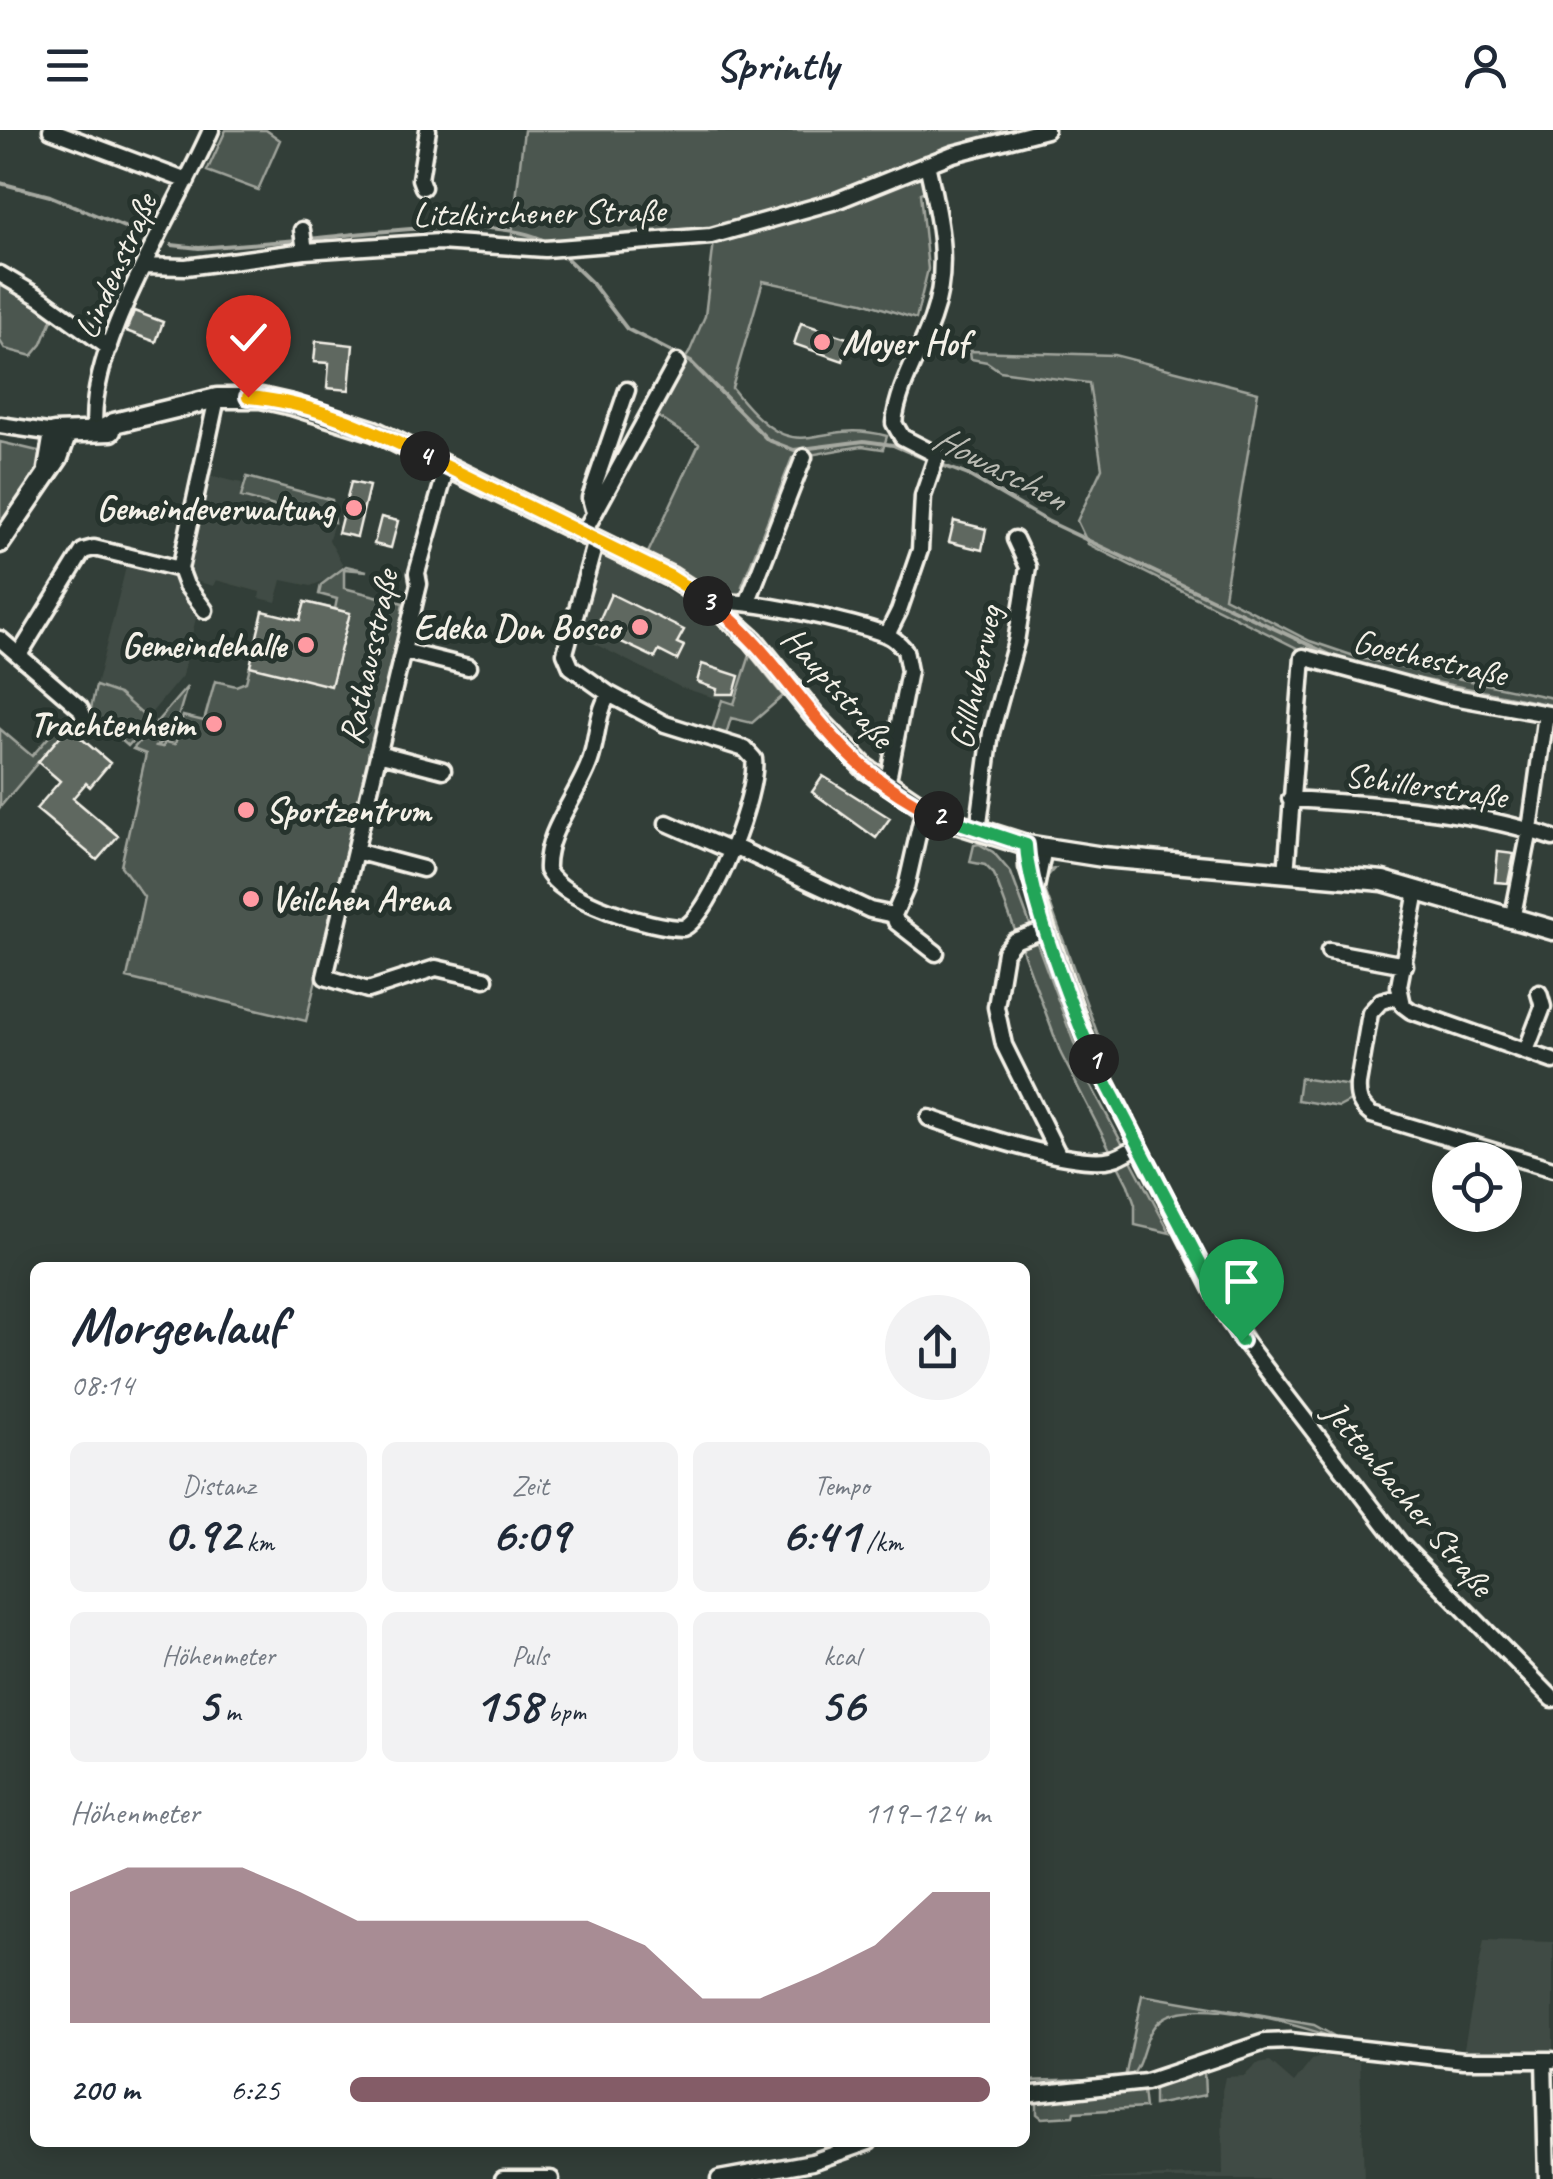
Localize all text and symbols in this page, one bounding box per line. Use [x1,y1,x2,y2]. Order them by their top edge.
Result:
text: Sprintly [715,37,838,94]
icon: menu [40,38,95,93]
icon: person [1458,38,1513,93]
street label: Lindenstraße [64,184,168,346]
street label: Litzlkirchener Straße [412,188,668,237]
pin [206,295,291,398]
icon: check [221,310,276,365]
place label: Moyer Hof [842,320,976,365]
marker: Moyer Hof [811,331,833,353]
water label: Howaschen [925,414,1077,522]
pin: 4 [400,431,450,481]
text: 4 [419,438,431,473]
place label: Gemeindeverwaltung [97,486,336,531]
marker: Gemeindeverwaltung [343,497,365,519]
street label: Rathausstraße [328,563,409,748]
pin: 3 [683,576,733,626]
text: 3 [702,583,714,618]
street label: Gillhuberweg [938,600,1013,753]
place label: Edeka Don Bosco [413,605,623,650]
marker: Edeka Don Bosco [629,616,651,638]
street label: Hauptstraße [771,617,906,760]
street label: Goethestraße [1349,618,1514,698]
place label: Gemeindehalle [122,623,288,668]
marker: Gemeindehalle [295,634,317,656]
place label: Trachtenheim [30,702,197,747]
marker: Trachtenheim [203,713,225,735]
street label: Schillerstraße [1342,752,1512,819]
place label: Sportzentrum [266,788,433,833]
pin: 2 [914,791,964,841]
text: 2 [933,798,945,833]
marker: Sportzentrum [235,799,257,821]
place label: Veilchen Arena [271,877,452,922]
marker: Veilchen Arena [240,888,262,910]
pin: 1 [1069,1034,1119,1084]
text: 1 [1088,1041,1100,1076]
map controls [1432,1142,1522,1232]
button: locate [1432,1142,1522,1232]
pin [1199,1239,1284,1342]
icon: arrive [1214,1254,1269,1309]
text: Morgenlauf [70,1291,283,1361]
button: share [885,1295,990,1400]
text: 08:14 [70,1364,134,1405]
street label: Jettenbacher Straße [1312,1389,1506,1608]
text: Distanz [182,1468,255,1503]
text: Zeit [511,1468,549,1503]
text: Tempo [814,1468,869,1503]
text: 0.92 [163,1503,240,1566]
text: 6:09 [491,1503,569,1566]
text: 6:41 [781,1503,859,1566]
text: km [240,1524,274,1559]
text: /km [859,1524,903,1559]
text: Höhenmeter [162,1638,275,1673]
text: Puls [511,1638,549,1673]
text: kcal [823,1638,860,1673]
text: 5 [196,1673,218,1736]
text: 158 [474,1673,541,1736]
text: 56 [819,1673,864,1736]
text: m [218,1694,240,1729]
text: bpm [541,1694,586,1729]
text: Höhenmeter [70,1792,200,1833]
text: 119–124 m [864,1792,990,1833]
text: 200 m [70,2069,139,2110]
text: 6:25 [230,2069,280,2110]

